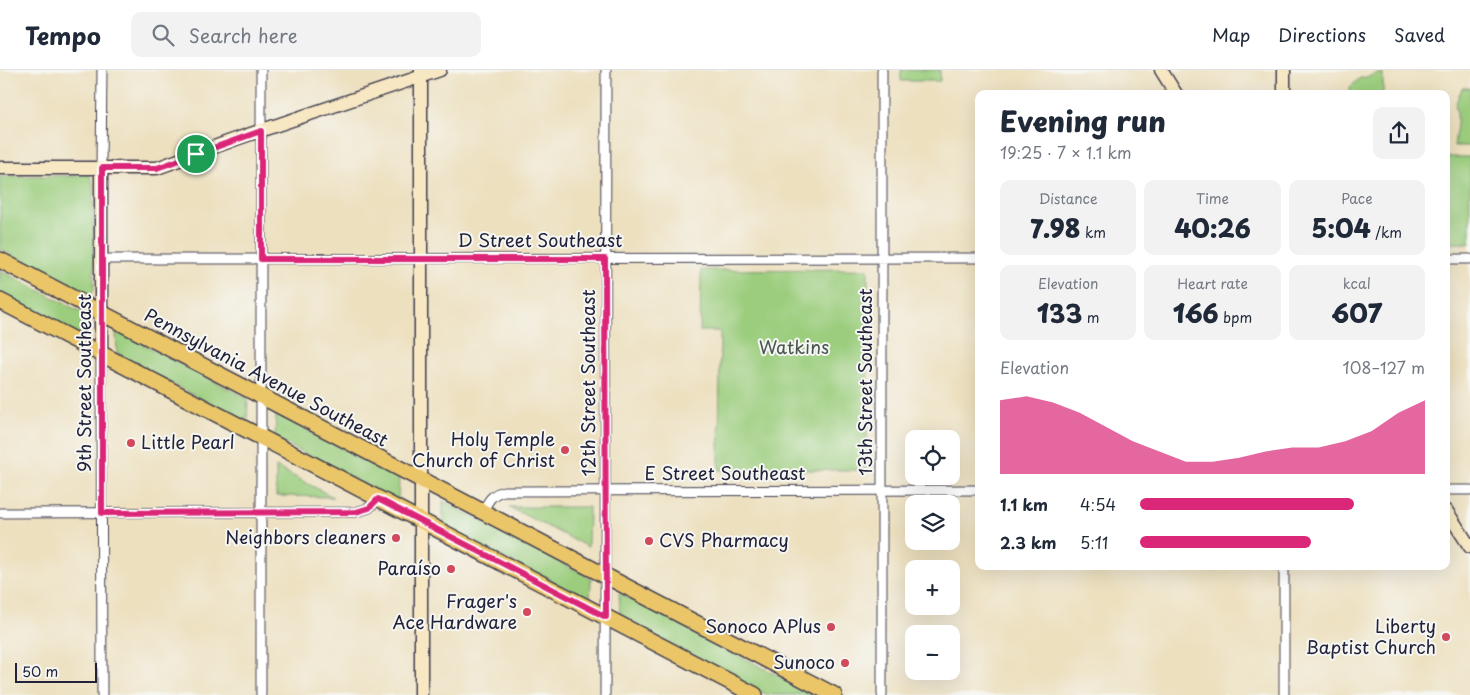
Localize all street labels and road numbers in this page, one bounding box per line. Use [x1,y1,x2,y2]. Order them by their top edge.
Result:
street label: D Street Southeast [458,226,622,253]
street label: 13th Street Southeast [851,288,878,476]
street label: 12th Street Southeast [574,289,601,477]
street label: 9th Street Southeast [70,294,97,472]
street label: Pennsylvania Avenue Southeast [140,301,394,453]
street label: E Street Southeast [644,459,806,486]

